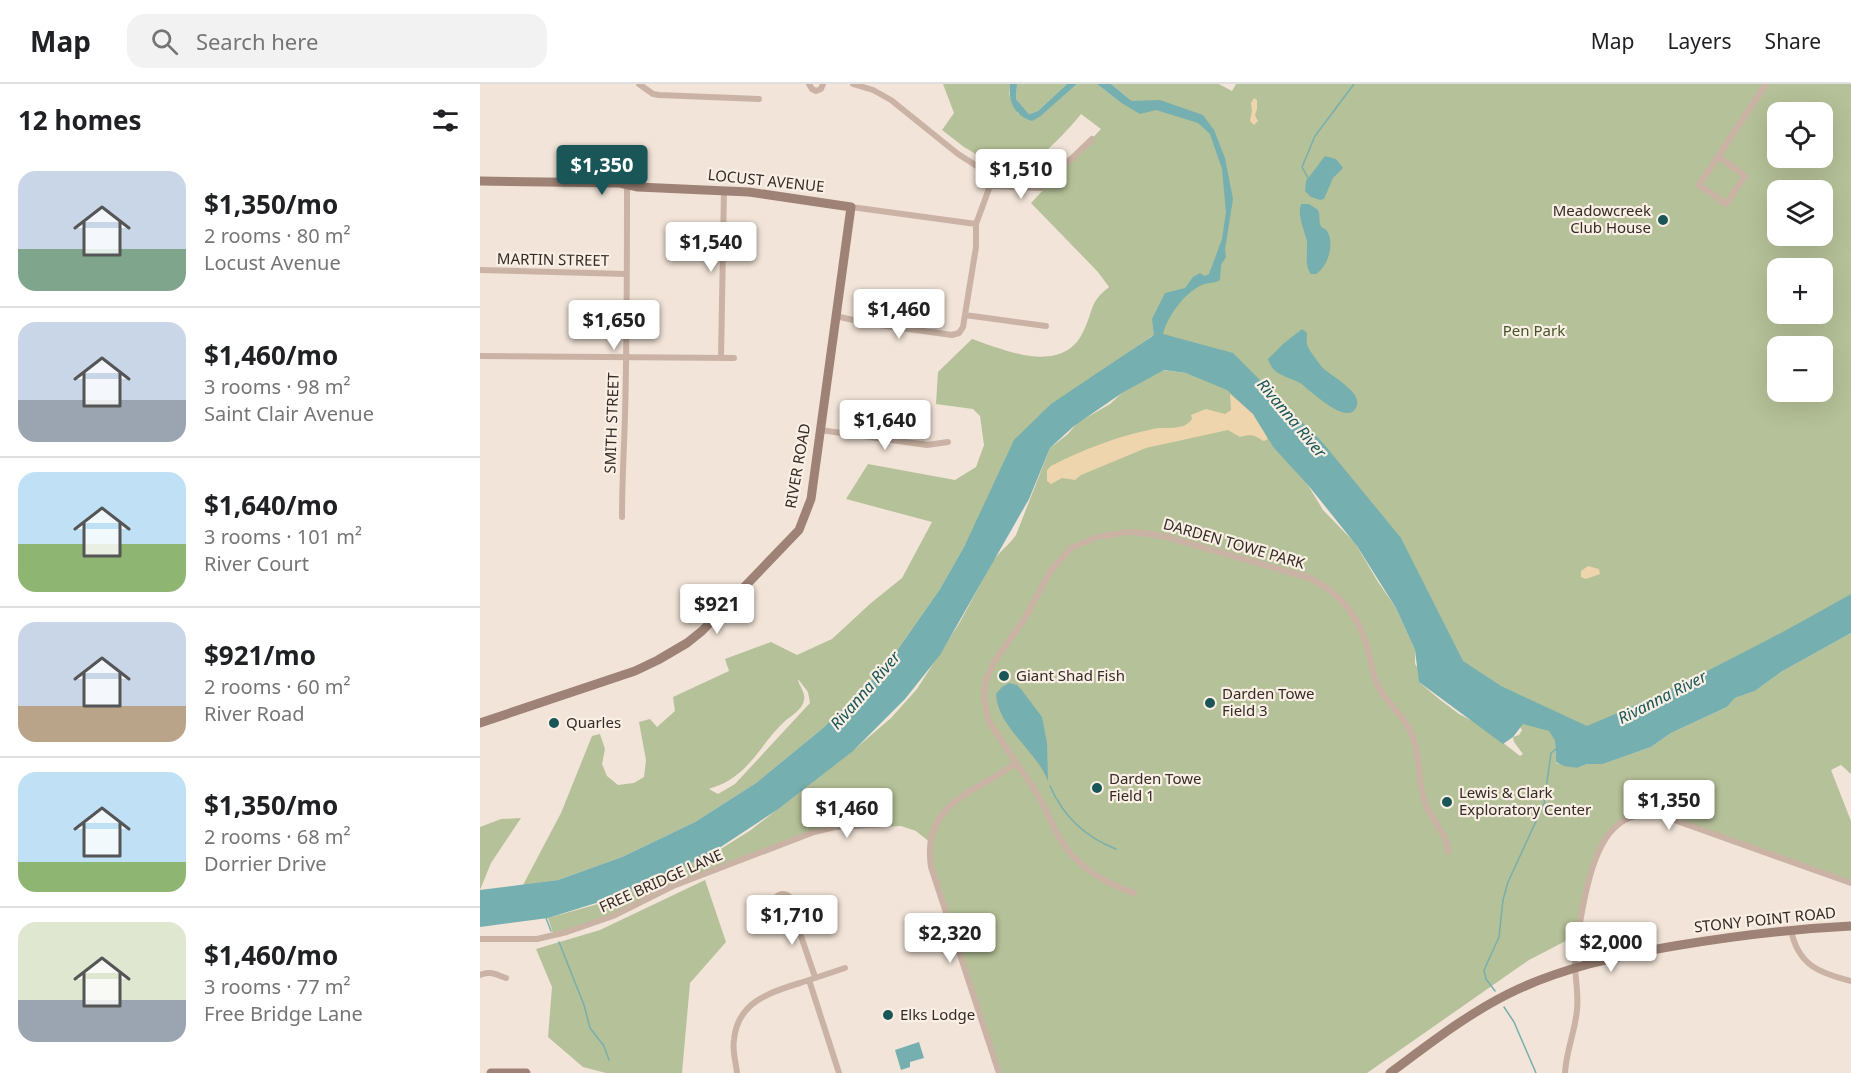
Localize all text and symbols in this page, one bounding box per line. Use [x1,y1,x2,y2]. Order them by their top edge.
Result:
search box [127,14,547,68]
text: Map [30,22,91,60]
icon: search [148,25,181,58]
text: Search here [196,26,318,56]
text: Map [1591,27,1635,55]
text: Layers [1668,27,1732,55]
text: Share [1765,27,1821,55]
text: 12 homes [18,102,142,138]
map controls [1767,102,1833,402]
button: locate [1767,102,1833,168]
icon: filters [429,104,462,137]
pin: $1,350 [553,145,651,196]
pin: $1,510 [972,149,1070,200]
text: $1,350 [571,151,633,178]
text: $1,510 [990,155,1052,182]
street label: LOCUST AVENUE [707,164,825,196]
button: layers [1767,180,1833,246]
text: $1,350/mo [204,186,338,222]
icon: home [66,195,138,267]
place label: Meadowcreek Club House [1553,200,1651,237]
marker: Meadowcreek Club House [1656,213,1670,227]
text: 2 rooms · 80 m² [204,222,351,249]
pin: $1,540 [662,222,760,273]
text: $1,540 [680,228,742,255]
street label: MARTIN STREET [497,248,610,270]
text: Locust Avenue [204,249,341,276]
button: + [1767,258,1833,324]
pin: $1,460 [850,289,948,340]
text: $1,460 [868,295,930,322]
pin: $1,650 [565,300,663,351]
text: $1,650 [583,306,645,333]
park label: Pen Park [1503,320,1565,340]
button: − [1767,336,1833,402]
text: $1,460/mo [204,337,338,373]
icon: home [66,346,138,418]
street label: SMITH STREET [599,371,623,474]
text: 3 rooms · 98 m² [204,373,351,400]
water label: Rivanna River [1252,374,1332,463]
text: Saint Clair Avenue [204,400,374,427]
pin: $1,640 [836,400,934,451]
text: $1,640 [854,406,916,433]
street label: RIVER ROAD [780,422,814,510]
text: $1,640/mo [204,487,338,523]
icon: home [66,496,138,568]
street label: DARDEN TOWE PARK [1161,513,1308,573]
text: 3 rooms · 101 m² [204,523,362,550]
text: River Court [204,550,309,577]
pin: $921 [681,584,753,635]
text: $921 [694,590,740,617]
text: $921/mo [204,637,316,673]
icon: home [66,646,138,718]
water label: Rivanna River [825,646,905,734]
place label: Giant Shad Fish [1016,665,1125,685]
water label: Rivanna River [1614,665,1711,729]
marker: Giant Shad Fish [997,669,1011,683]
text: 2 rooms · 60 m² [204,673,351,700]
place label: Darden Towe Field 3 [1222,683,1314,720]
marker: Darden Towe Field 3 [1203,696,1217,710]
text: River Road [204,700,305,727]
place label: Quarles [566,712,621,732]
marker: Quarles [547,716,561,730]
place label: Darden Towe Field 1 [1109,768,1201,805]
pin: $1,350 [1620,780,1718,831]
marker: Darden Towe Field 1 [1090,781,1104,795]
place label: Lewis & Clark Exploratory Center [1459,782,1591,819]
text: $1,350 [1638,786,1700,813]
text: $1,350/mo [204,787,338,823]
pin: $1,460 [798,788,896,839]
text: $1,460 [816,794,878,821]
marker: Lewis & Clark Exploratory Center [1440,795,1454,809]
icon: home [66,796,138,868]
text: 2 rooms · 68 m² [204,823,351,850]
street label: FREE BRIDGE LANE [596,844,725,916]
text: Dorrier Drive [204,850,327,877]
pin: $1,710 [743,895,841,946]
text: $1,710 [761,901,823,928]
street label: STONY POINT ROAD [1693,902,1837,936]
pin: $2,320 [901,913,999,964]
text: $2,320 [919,919,981,946]
pin: $2,000 [1562,922,1660,973]
text: $2,000 [1580,928,1642,955]
text: $1,460/mo [204,937,338,973]
icon: home [66,946,138,1018]
text: 3 rooms · 77 m² [204,973,351,1000]
text: Free Bridge Lane [204,1000,363,1027]
place label: Elks Lodge [900,1004,975,1024]
marker: Elks Lodge [881,1008,895,1022]

